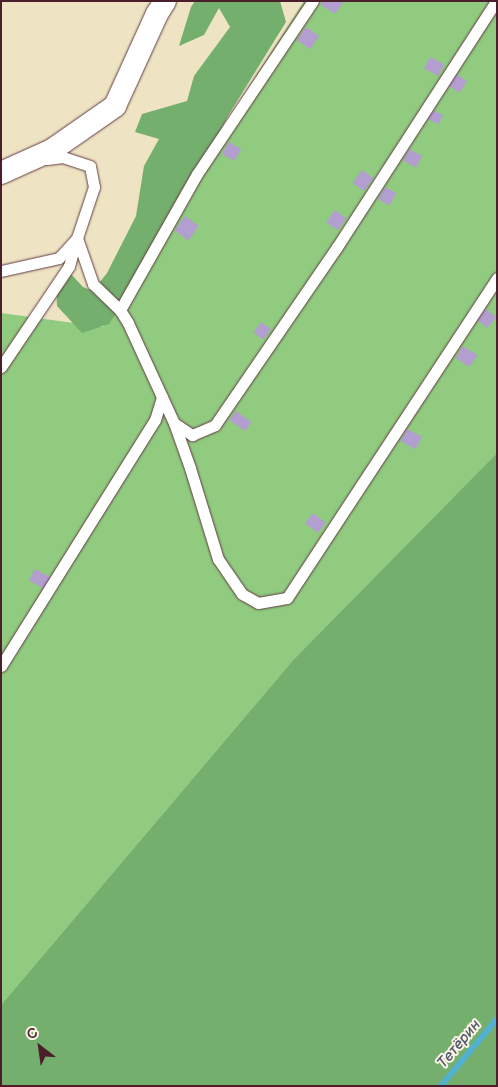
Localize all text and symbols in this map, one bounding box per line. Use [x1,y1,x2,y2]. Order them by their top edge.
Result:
water label: Тетёрин [434,1016,484,1072]
north arrow [15,1022,65,1072]
text: С [24,1024,41,1043]

